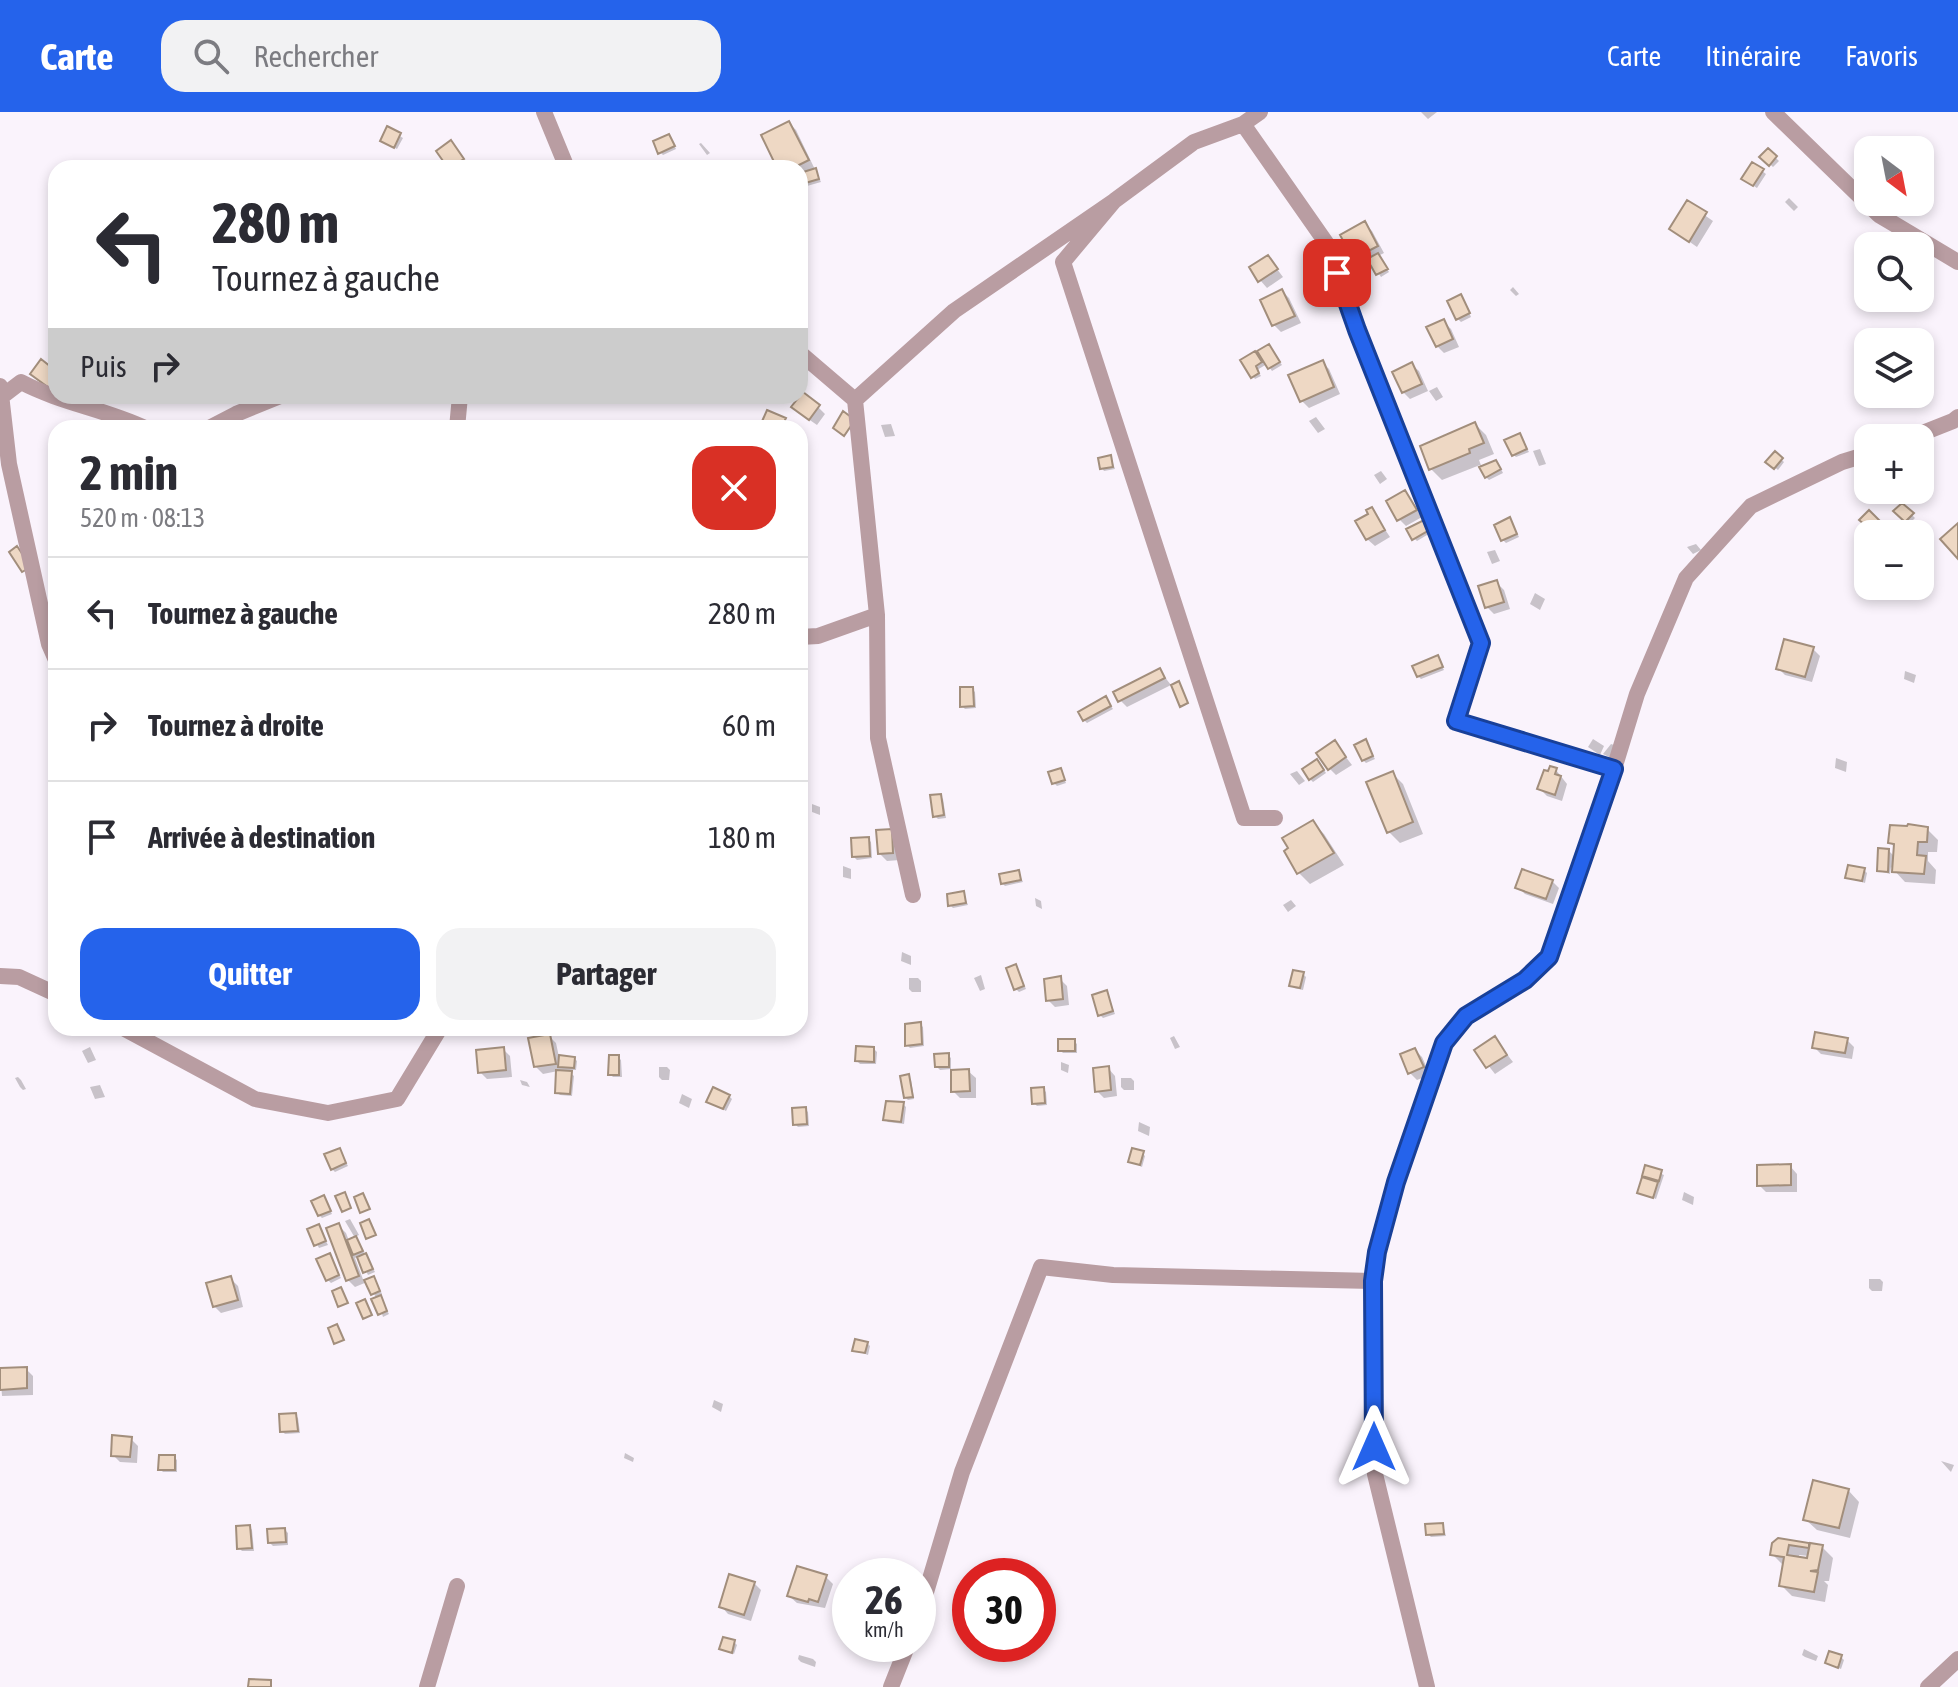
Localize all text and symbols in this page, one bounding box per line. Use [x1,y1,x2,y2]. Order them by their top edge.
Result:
search box [161,20,721,92]
icon: search [189,34,233,78]
text: Carte [40,35,113,78]
text: Rechercher [253,39,378,73]
text: Carte [1607,40,1661,72]
text: Itinéraire [1705,40,1801,72]
text: Favoris [1845,40,1918,72]
north arrow [1854,136,1934,216]
map controls [1854,136,1934,600]
text: 280 m [212,191,339,255]
icon: left [80,192,184,296]
button: search [1854,232,1934,312]
pin [1303,239,1371,307]
icon: arrive [1315,251,1359,295]
text: Tournez à gauche [212,257,440,299]
button: layers [1854,328,1934,408]
icon: right [143,344,187,388]
text: Puis [80,349,127,383]
button: + [1854,424,1934,504]
text: 2 min [80,445,178,500]
button: close [692,446,776,530]
text: 520 m · 08:13 [80,503,205,533]
button: − [1854,520,1934,600]
icon: left [80,591,124,635]
text: Tournez à gauche [148,596,338,630]
text: 280 m [708,596,776,630]
icon: right [80,703,124,747]
text: Tournez à droite [148,708,324,742]
text: 60 m [722,708,776,742]
icon: arrive [80,815,124,859]
text: Arrivée à destination [148,820,375,854]
text: 180 m [708,820,776,854]
button: Quitter [80,928,420,1020]
button: Partager [436,928,776,1020]
position arrow [1332,1405,1416,1489]
speed limit sign: 30 [952,1558,1056,1662]
text: 26 [865,1577,903,1622]
text: km/h [864,1618,904,1641]

